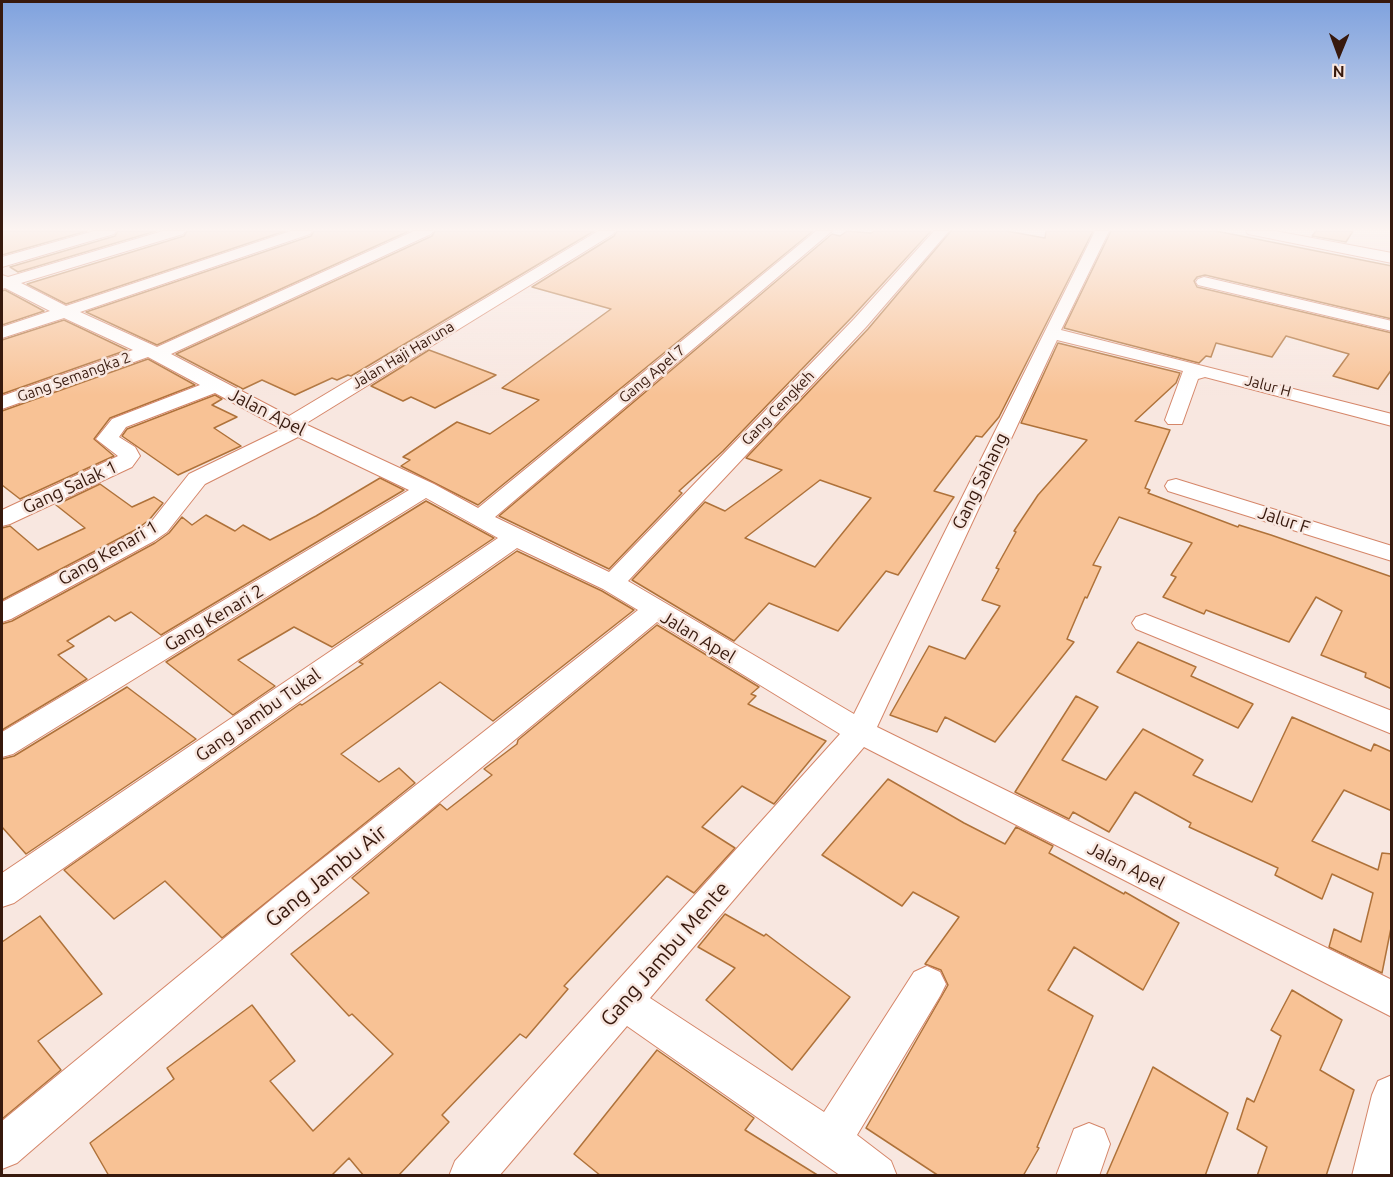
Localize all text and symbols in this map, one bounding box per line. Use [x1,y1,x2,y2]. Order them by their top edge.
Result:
north arrow [1309,24,1369,84]
text: N [1333,63,1345,81]
street label: Jalan Haji Haruna [349,317,457,393]
street label: Gang Apel 7 [615,341,689,407]
street label: Gang Semangka 2 [15,348,133,406]
street label: Gang Cengkeh [738,367,818,449]
street label: Jalur H [1243,371,1293,401]
street label: Jalan Apel [225,383,309,441]
street label: Gang Sahang [947,429,1013,533]
street label: Gang Salak 1 [19,456,121,518]
street label: Jalur F [1255,501,1313,539]
street label: Gang Kenari 1 [54,516,162,590]
street label: Gang Kenari 2 [161,580,267,656]
street label: Jalan Apel [657,606,739,668]
street label: Gang Jambu Tukal [191,664,325,766]
street label: Gang Jambu Air [260,819,392,933]
street label: Jalan Apel [1084,837,1168,895]
street label: Gang Jambu Mente [595,876,735,1032]

